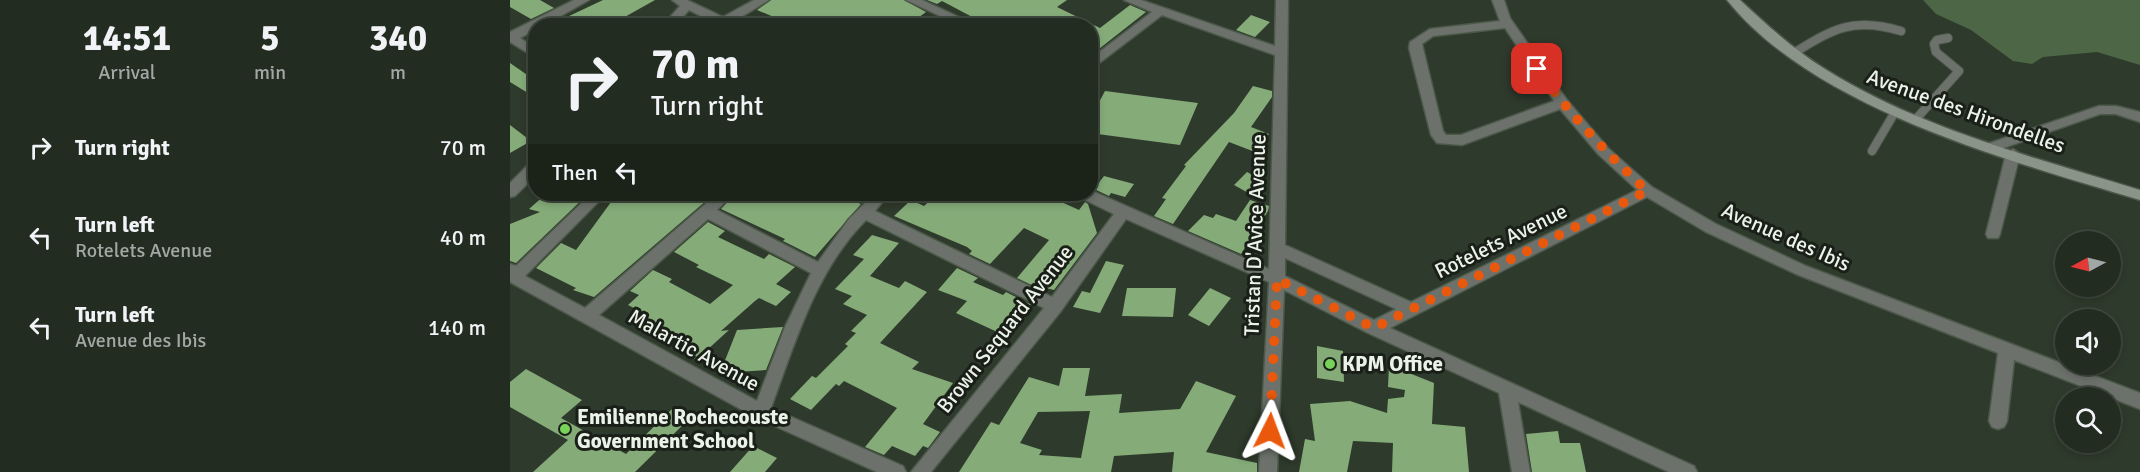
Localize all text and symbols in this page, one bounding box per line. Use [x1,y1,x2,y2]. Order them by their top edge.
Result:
text: 14:51 [83,16,171,61]
text: 5 [260,16,280,61]
text: 340 [369,16,427,61]
text: 70 m [651,39,740,90]
icon: right [552,42,630,120]
pin [1511,43,1562,94]
icon: arrive [1520,52,1553,85]
text: Arrival [98,60,156,85]
text: min [254,60,286,85]
text: m [390,60,406,85]
street label: Avenue des Hirondelles [1864,63,2068,159]
text: Turn right [651,90,764,123]
icon: right [24,131,57,164]
street label: Tristan D'Avice Avenue [1238,133,1272,337]
text: Turn right [75,134,170,161]
text: 70 m [440,134,486,161]
icon: left [610,156,643,189]
text: Then [552,159,598,186]
street label: Avenue des Ibis [1718,197,1854,277]
street label: Rotelets Avenue [1431,198,1571,284]
text: Turn left [75,211,155,238]
icon: left [24,221,57,254]
text: 40 m [440,224,486,251]
north arrow [2055,231,2121,297]
map controls [2055,231,2121,453]
text: Rotelets Avenue [75,238,212,263]
street label: Brown Sequard Avenue [931,240,1079,418]
text: Turn left [75,301,155,328]
street label: Malartic Avenue [624,303,764,397]
button: sound [2055,309,2121,375]
icon: left [24,311,57,344]
text: 140 m [428,314,486,341]
text: Avenue des Ibis [75,328,206,353]
place label: KPM Office [1342,351,1443,377]
marker: KPM Office [1323,357,1337,371]
button: search [2055,387,2121,453]
position arrow [1238,399,1302,463]
place label: Emilienne Rochecouste Government School [577,404,788,454]
marker: Emilienne Rochecouste Government School [558,422,572,436]

